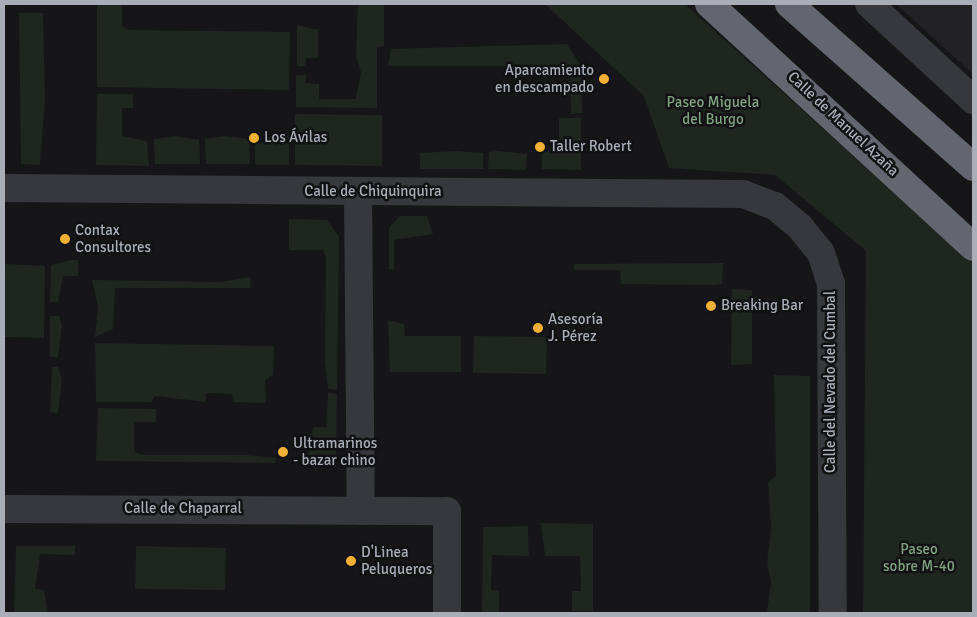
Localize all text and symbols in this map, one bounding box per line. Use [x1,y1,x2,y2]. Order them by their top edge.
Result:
place label: Aparcamiento en descampado [495,61,594,96]
street label: Calle de Manuel Azaña [784,68,902,180]
marker: Aparcamiento en descampado [598,73,610,85]
park label: Paseo Miguela del Burgo [667,93,759,128]
place label: Los Ávilas [264,129,327,147]
marker: Los Ávilas [248,132,260,144]
place label: Taller Robert [550,138,632,156]
marker: Taller Robert [534,141,546,153]
street label: Calle de Chiquinquira [304,183,442,201]
place label: Contax Consultores [75,221,151,256]
marker: Contax Consultores [59,233,71,245]
street label: Calle del Nevado del Cumbal [822,291,840,473]
place label: Breaking Bar [721,297,803,315]
marker: Breaking Bar [705,300,717,312]
place label: Asesoría J. Pérez [548,310,603,345]
marker: Asesoría J. Pérez [532,322,544,334]
place label: Ultramarinos - bazar chino [293,434,377,469]
marker: Ultramarinos - bazar chino [277,446,289,458]
street label: Calle de Chaparral [124,500,242,518]
park label: Paseo sobre M-40 [883,540,955,575]
place label: D'Linea Peluqueros [361,543,432,578]
marker: D'Linea Peluqueros [345,555,357,567]

